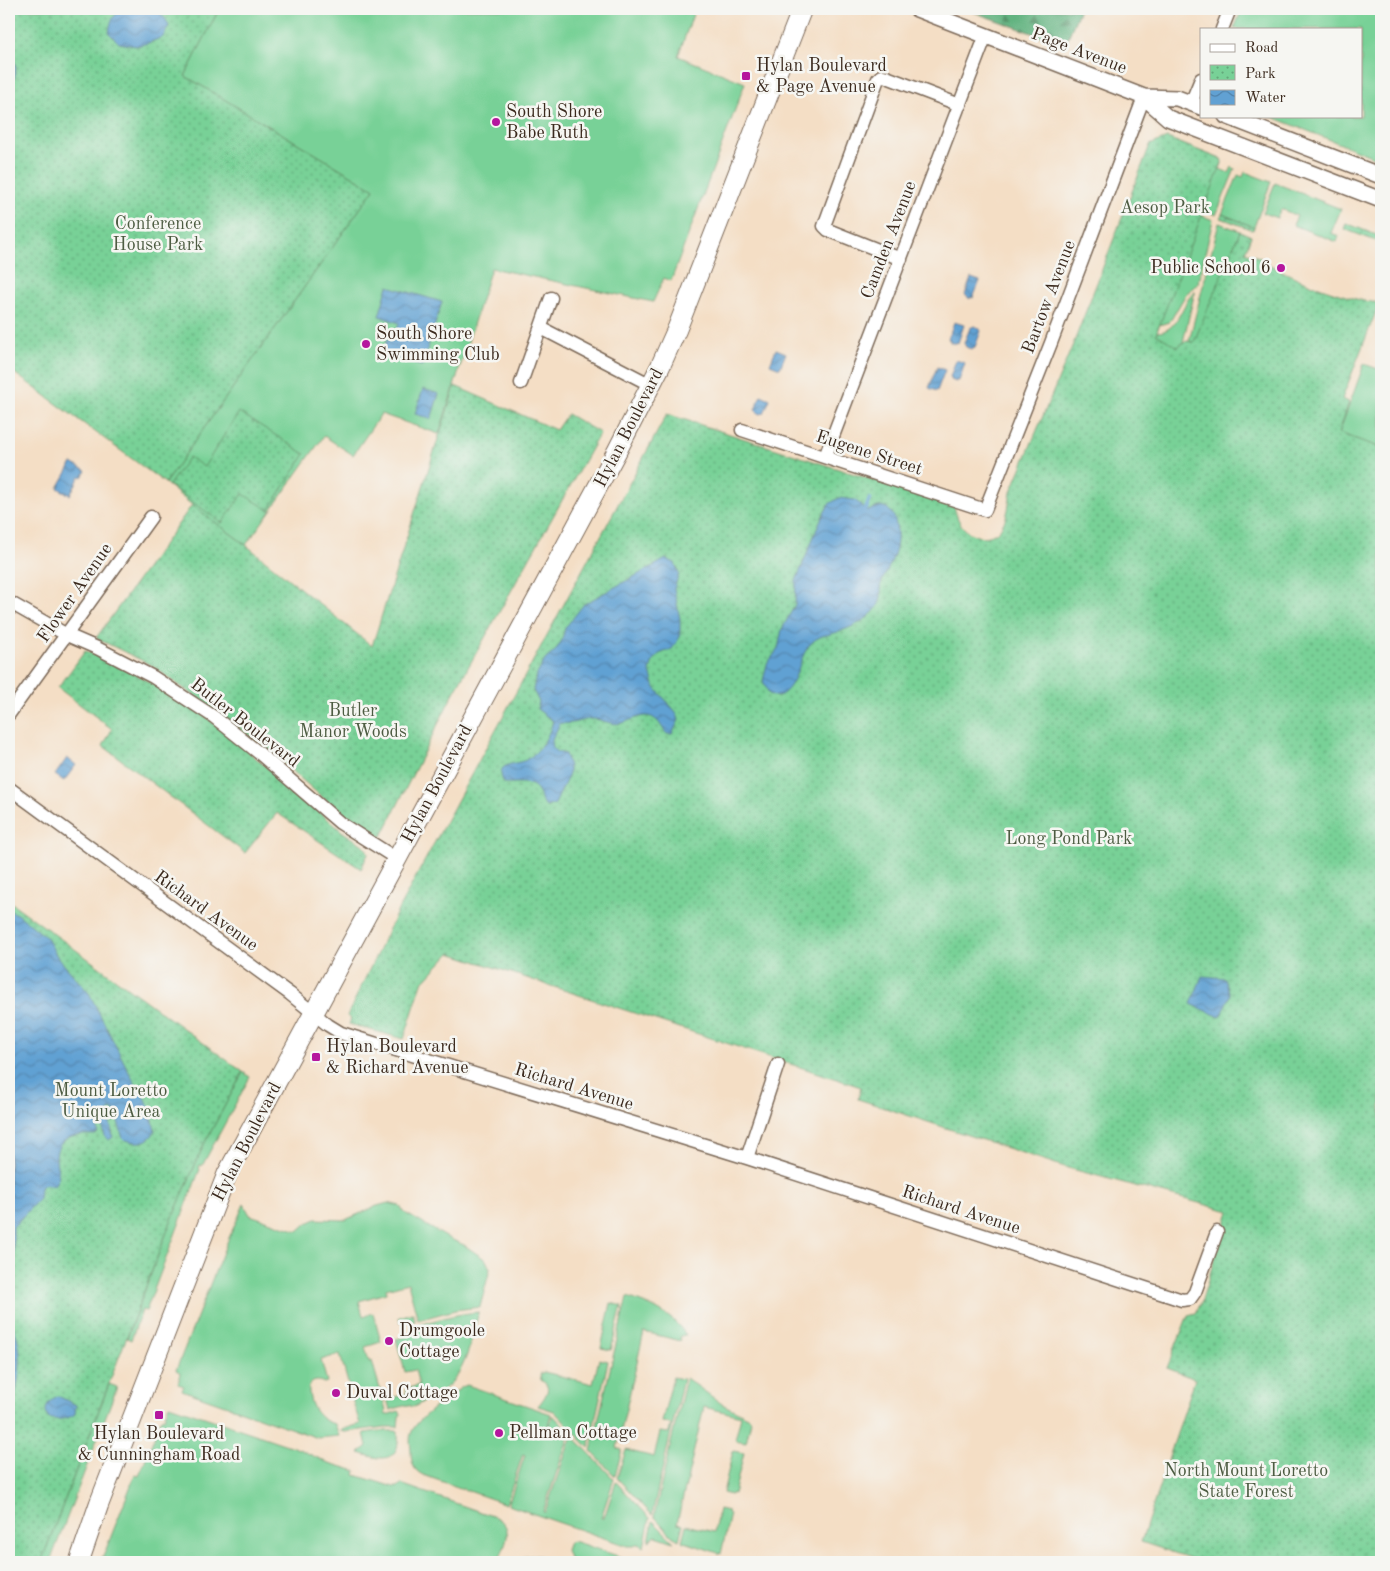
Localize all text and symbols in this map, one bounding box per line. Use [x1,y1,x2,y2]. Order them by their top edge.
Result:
street label: Page Avenue [1029,25,1129,77]
legend [1200,28,1362,118]
text: Road [1245,41,1279,56]
place label: Hylan Boulevard & Page Avenue [756,57,887,96]
text: Park [1245,67,1276,82]
marker: Hylan Boulevard & Page Avenue [740,70,752,82]
text: Water [1245,91,1286,106]
place label: South Shore Babe Ruth [506,103,602,142]
marker: South Shore Babe Ruth [490,116,502,128]
street label: Camden Avenue [858,178,920,302]
park label: Aesop Park [1120,199,1210,217]
park label: Conference House Park [113,215,203,254]
street label: Bartow Avenue [1019,238,1079,356]
place label: Public School 6 [1150,259,1271,277]
marker: Public School 6 [1275,262,1287,274]
place label: South Shore Swimming Club [376,325,500,364]
marker: South Shore Swimming Club [360,338,372,350]
street label: Hylan Boulevard [591,366,667,490]
street label: Eugene Street [814,427,924,479]
street label: Flower Avenue [34,540,116,646]
street label: Butler Boulevard [187,675,303,771]
park label: Butler Manor Woods [299,702,407,741]
street label: Hylan Boulevard [398,722,476,846]
park label: Long Pond Park [1006,830,1132,848]
street label: Richard Avenue [151,867,261,955]
place label: Hylan Boulevard & Richard Avenue [326,1038,468,1077]
marker: Hylan Boulevard & Richard Avenue [310,1051,322,1063]
street label: Richard Avenue [512,1060,636,1114]
street label: Hylan Boulevard [209,1080,285,1204]
park label: Mount Loretto Unique Area [55,1082,168,1121]
street label: Richard Avenue [900,1182,1022,1238]
place label: Drumgoole Cottage [399,1322,485,1361]
marker: Drumgoole Cottage [383,1335,395,1347]
place label: Duval Cottage [346,1384,458,1402]
marker: Duval Cottage [330,1387,342,1399]
marker: Hylan Boulevard & Cunningham Road [153,1409,165,1421]
place label: Pellman Cottage [509,1424,637,1442]
place label: Hylan Boulevard & Cunningham Road [78,1425,240,1464]
marker: Pellman Cottage [493,1427,505,1439]
park label: North Mount Loretto State Forest [1164,1462,1328,1501]

